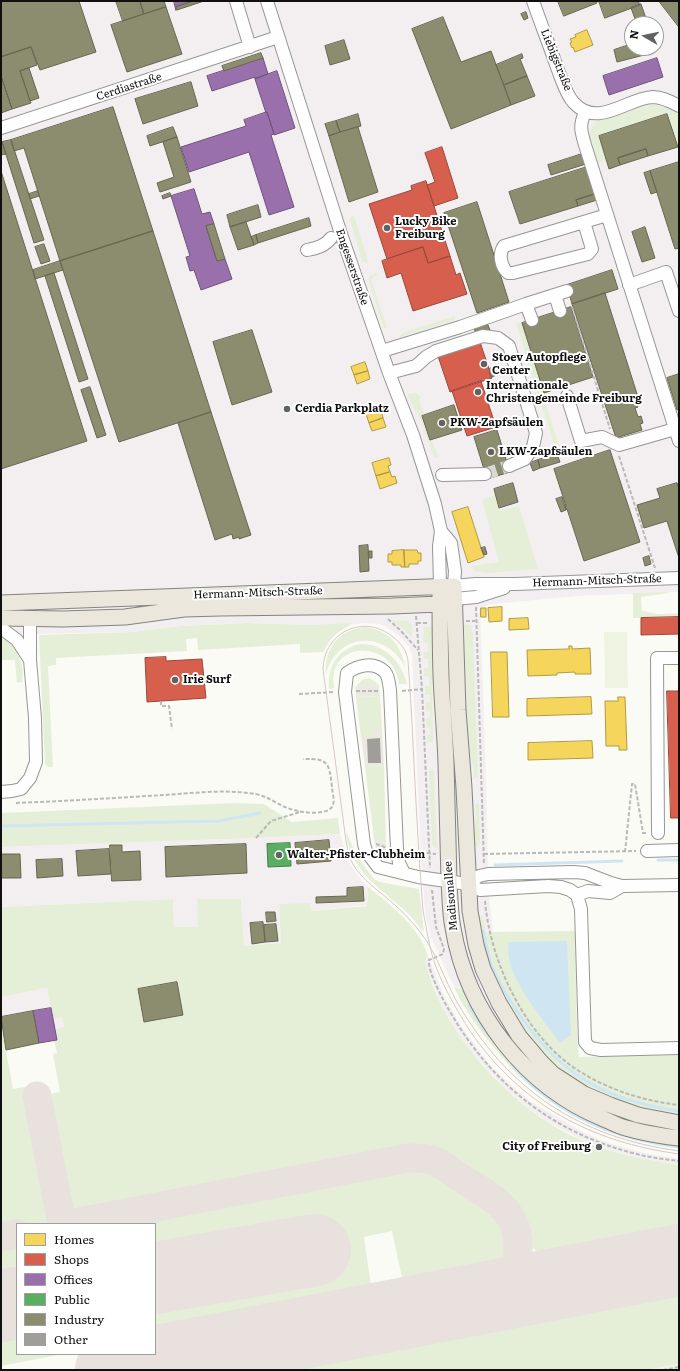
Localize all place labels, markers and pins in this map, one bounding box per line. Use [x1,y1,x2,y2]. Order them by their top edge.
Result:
place label: Lucky Bike Freiburg [395,215,457,241]
marker: Lucky Bike Freiburg [382,223,392,233]
place label: Stoev Autopflege Center [492,351,586,377]
marker: Stoev Autopflege Center [479,359,489,369]
place label: Internationale Christengemeinde Freiburg [486,379,642,405]
marker: Internationale Christengemeinde Freiburg [473,387,483,397]
place label: Cerdia Parkplatz [295,402,389,416]
marker: Cerdia Parkplatz [282,404,292,414]
place label: PKW-Zapfsäulen [450,416,543,430]
marker: PKW-Zapfsäulen [437,418,447,428]
place label: LKW-Zapfsäulen [499,445,592,459]
marker: LKW-Zapfsäulen [486,447,496,457]
place label: Irie Surf [183,673,231,687]
marker: Irie Surf [170,675,180,685]
place label: Walter-Pfister-Clubheim [287,848,425,862]
marker: Walter-Pfister-Clubheim [274,850,284,860]
place label: City of Freiburg [502,1140,591,1154]
marker: City of Freiburg [594,1142,604,1152]

